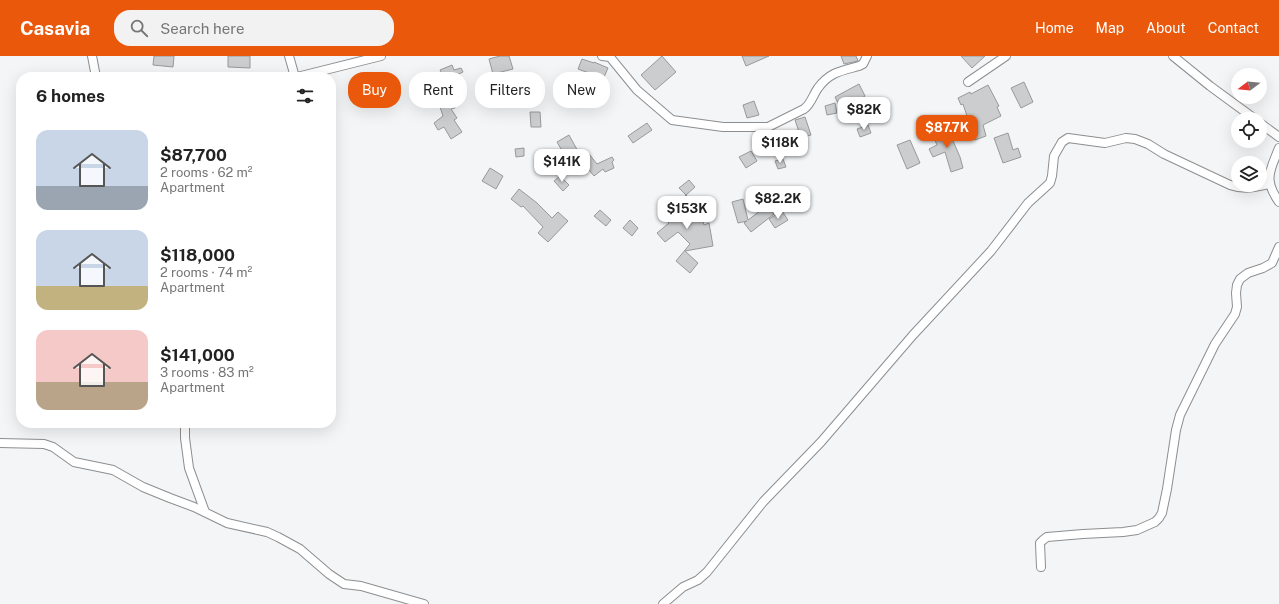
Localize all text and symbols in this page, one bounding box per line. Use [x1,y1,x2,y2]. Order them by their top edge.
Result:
search box [114,10,394,46]
text: Casavia [20,17,90,39]
icon: search [128,17,150,39]
text: Search here [160,20,245,37]
text: Home [1035,20,1074,36]
text: Map [1096,20,1124,36]
text: About [1146,20,1186,36]
text: Contact [1208,20,1259,36]
north arrow [1231,68,1267,104]
map controls [1231,68,1267,192]
chip: Buy [348,72,401,108]
chip: Rent [409,72,467,108]
chip: Filters [475,72,545,108]
chip: New [553,72,610,108]
icon: filters [294,85,316,107]
text: 6 homes [36,86,105,106]
pin: $82K [840,97,888,131]
text: $82K [846,102,882,117]
button: locate [1231,112,1267,148]
pin: $87.7K [914,115,980,149]
text: $87.7K [925,120,969,135]
pin: $118K [752,130,808,164]
text: $118K [761,135,799,150]
text: $87,700 [160,145,227,165]
icon: home [68,146,116,194]
pin: $141K [534,149,590,183]
text: $141K [543,154,581,169]
button: layers [1231,156,1267,192]
text: 2 rooms · 62 m² [160,165,253,180]
text: Apartment [160,180,225,195]
pin: $82.2K [745,186,811,220]
text: $82.2K [754,191,802,206]
pin: $153K [659,196,715,230]
text: $153K [666,201,708,216]
text: $118,000 [160,245,235,265]
icon: home [68,246,116,294]
text: 2 rooms · 74 m² [160,265,252,280]
text: Apartment [160,280,225,295]
text: $141,000 [160,345,235,365]
icon: home [68,346,116,394]
text: 3 rooms · 83 m² [160,365,254,380]
text: Apartment [160,380,225,395]

